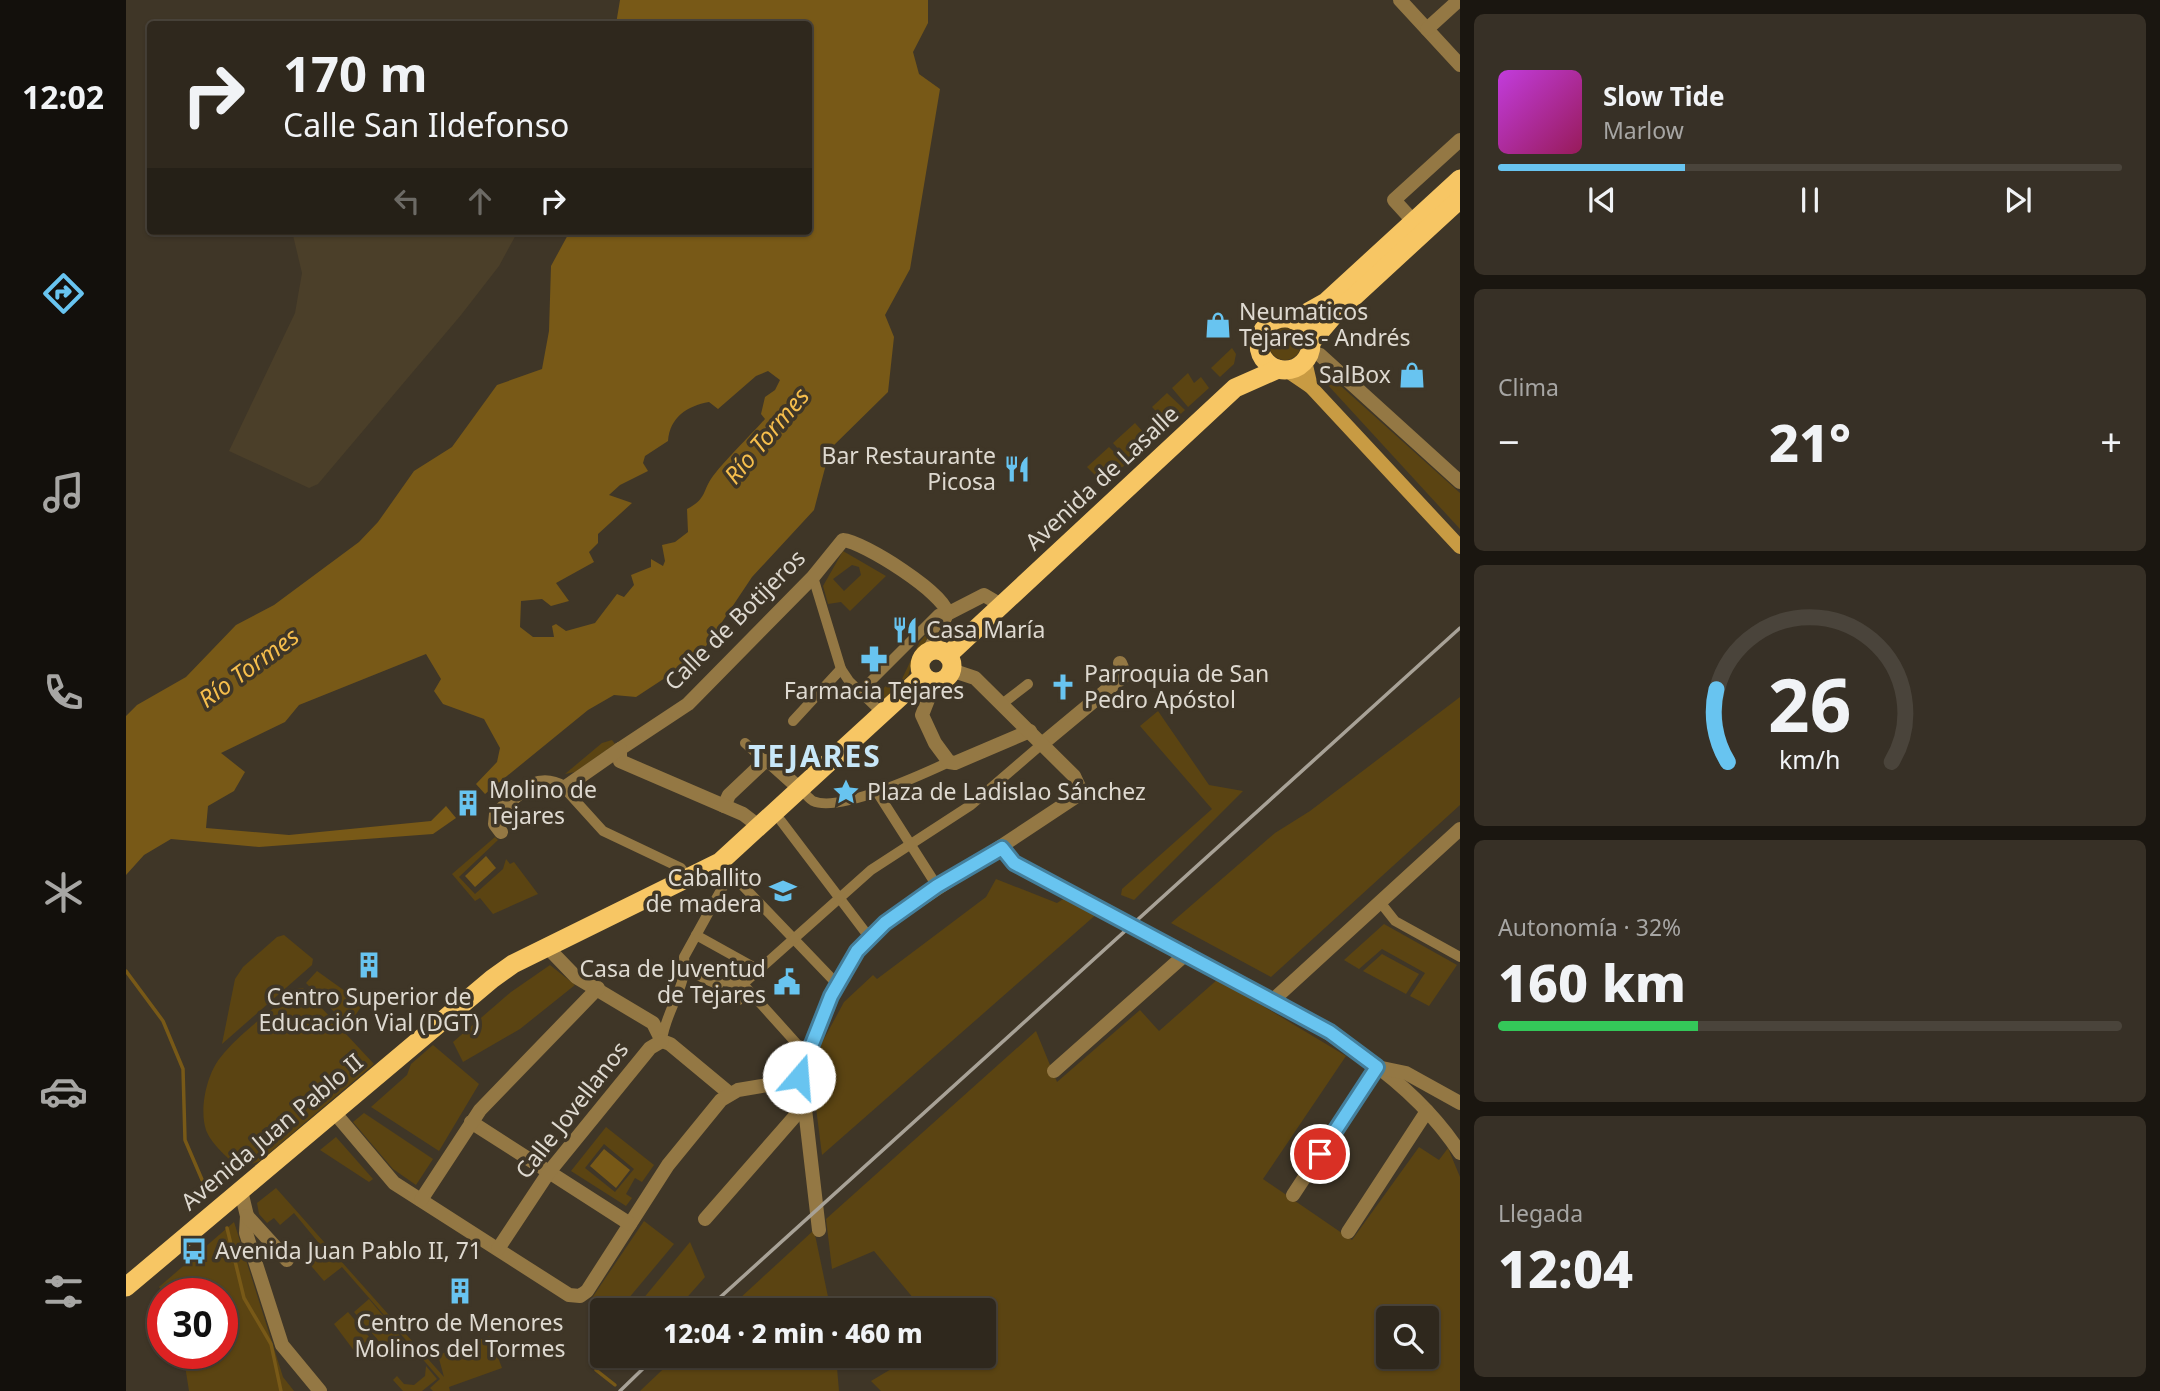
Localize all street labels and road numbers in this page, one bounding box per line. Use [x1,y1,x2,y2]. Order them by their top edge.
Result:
street label: Avenida de Lasalle [1018,398,1185,557]
street label: Calle de Botijeros [657,542,812,697]
street label: Calle Jovellanos [507,1034,635,1185]
street label: Avenida Juan Pablo II [174,1046,369,1217]

